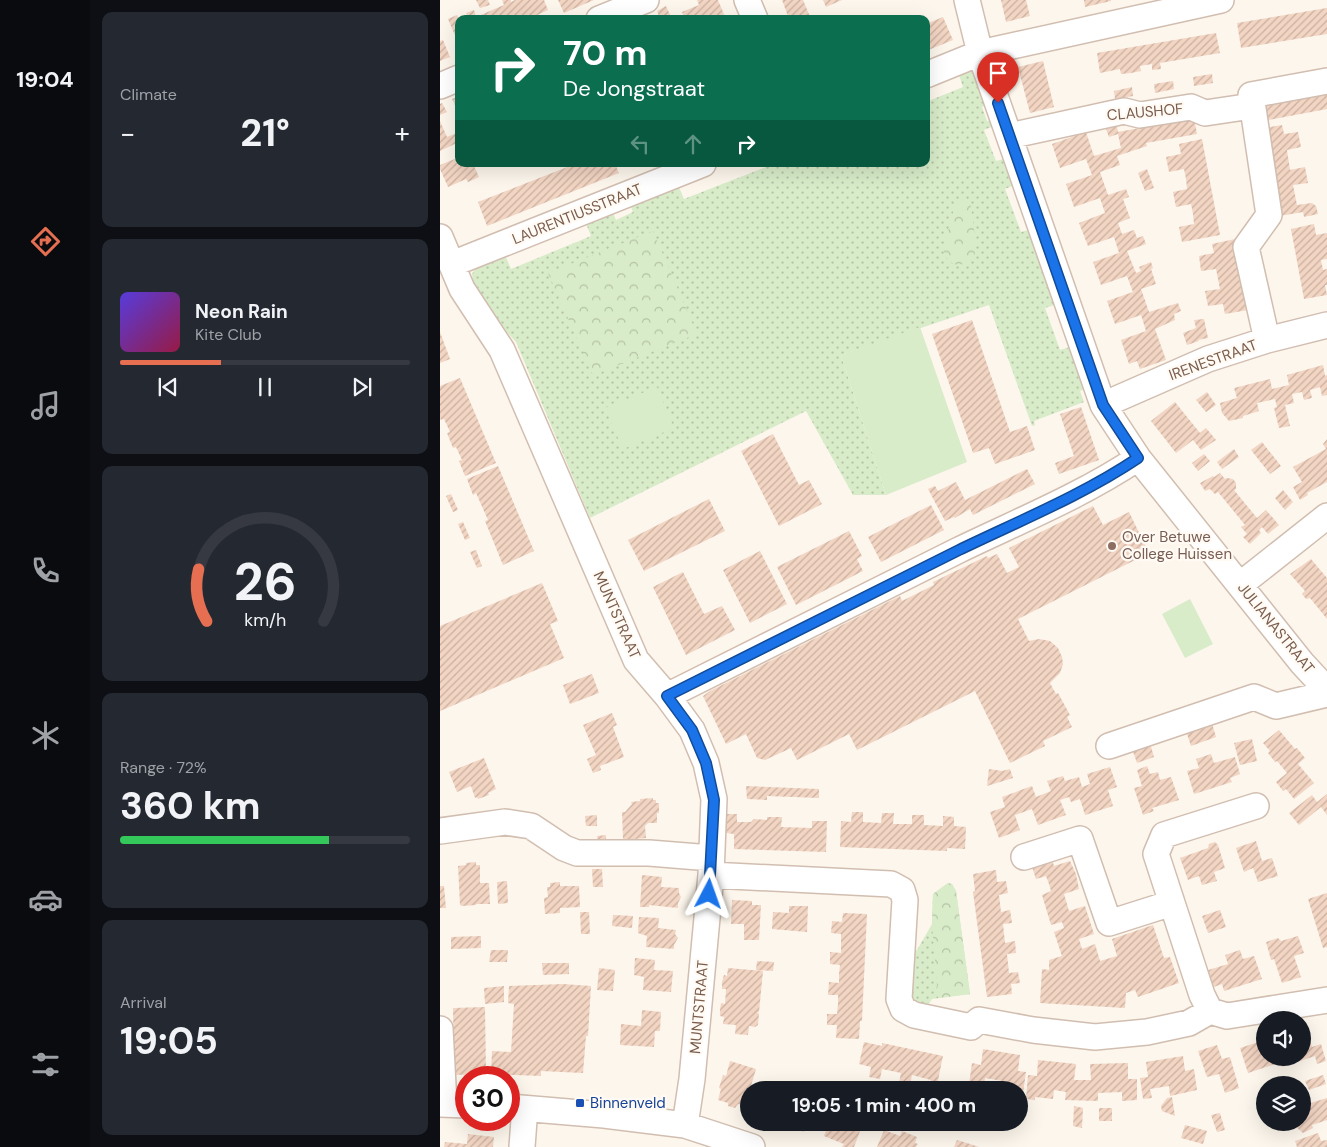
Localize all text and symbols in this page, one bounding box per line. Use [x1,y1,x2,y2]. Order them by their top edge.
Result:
text: 70 m [563,30,647,76]
icon: right [480,35,545,100]
pin [977,52,1019,103]
icon: arrive [984,59,1012,87]
text: 19:04 [16,65,74,94]
text: De Jongstraat [563,74,705,103]
text: Climate [120,84,177,105]
street label: CLAUSHOF [1106,99,1184,125]
text: 21° [240,108,290,158]
text: − [120,115,135,152]
text: + [395,115,410,152]
icon: left [626,130,654,158]
icon: ahead [679,130,707,158]
icon: right [732,130,760,158]
street label: LAURENTIUSSTRAAT [509,179,645,249]
icon: directions [28,224,63,259]
text: Neon Rain [195,299,288,324]
text: Kite Club [195,324,262,345]
street label: IRENESTRAAT [1166,335,1260,385]
icon: previous [154,373,182,401]
icon: pause [251,373,279,401]
icon: next [348,373,376,401]
icon: music [28,388,63,423]
place label: Over Betuwe College Huissen [1122,527,1232,564]
marker: Over Betuwe College Huissen [1106,540,1118,552]
text: 26 [234,548,296,616]
icon: phone [28,553,63,588]
street label: MUNTSTRAAT [589,568,645,662]
street label: JULIANASTRAAT [1233,578,1319,678]
text: km/h [244,608,286,632]
icon: climate [28,718,63,753]
text: Range · 72% [120,757,206,778]
text: 360 km [120,781,260,831]
position arrow [682,867,734,919]
icon: car [28,882,63,917]
street label: MUNTSTRAAT [685,959,713,1055]
text: Arrival [120,992,167,1013]
map controls [1256,1011,1311,1131]
button: sound [1256,1011,1311,1066]
text: 19:05 [120,1016,218,1066]
icon: filters [28,1047,63,1082]
speed limit sign: 30 [455,1066,520,1131]
button: layers [1256,1076,1311,1131]
place label: Binnenveld [590,1093,666,1113]
text: 19:05 · 1 min · 400 m [792,1093,976,1118]
marker: Binnenveld [574,1097,586,1109]

